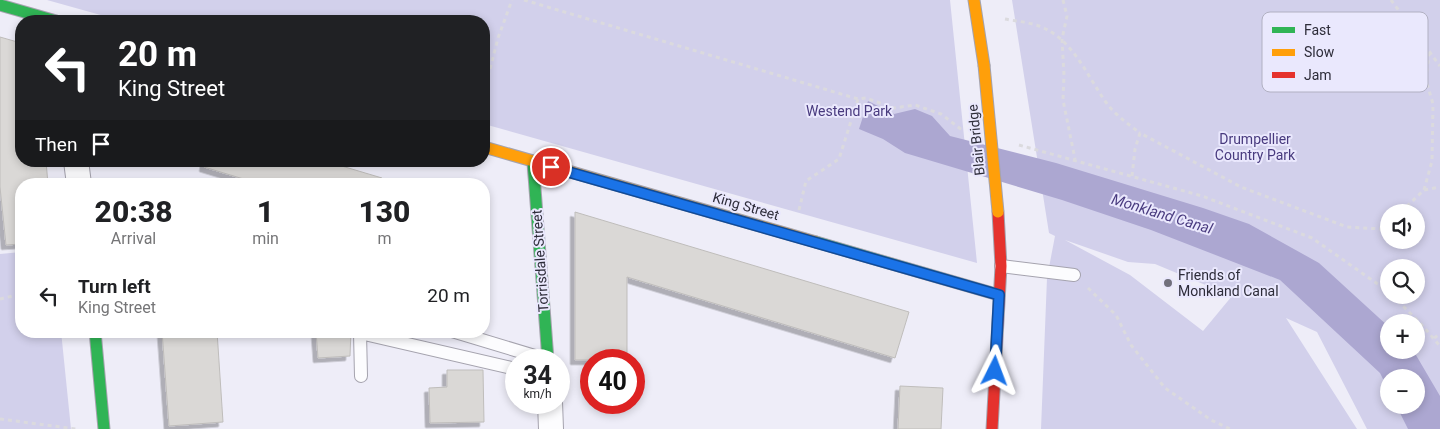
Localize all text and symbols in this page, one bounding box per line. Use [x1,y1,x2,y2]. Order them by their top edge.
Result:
legend [1262,12,1428,92]
text: Fast [1304,22,1331,38]
text: 20 m [118,34,197,75]
icon: left [35,35,100,100]
text: Slow [1304,44,1335,60]
text: Jam [1304,67,1332,83]
text: King Street [118,76,225,101]
park label: Westend Park [806,103,893,119]
street label: Blair Bridge [964,104,988,176]
icon: arrive [87,130,115,158]
park label: Drumpellier Country Park [1215,131,1296,163]
text: Then [35,133,77,156]
pin [530,146,572,188]
icon: arrive [537,153,565,181]
street label: King Street [711,189,781,223]
water label: Monkland Canal [1109,190,1215,238]
text: 20:38 [95,194,173,229]
text: 1 [257,194,274,229]
text: 130 [358,194,410,229]
map controls [1380,204,1425,414]
button: sound [1380,204,1425,249]
street label: Torrisdale Street [528,209,552,313]
text: Arrival [111,229,156,248]
text: min [252,229,279,248]
text: m [377,229,391,248]
button: search [1380,259,1425,304]
place label: Friends of Monkland Canal [1178,267,1279,299]
text: Turn left [78,275,151,298]
marker: Friends of Monkland Canal [1162,277,1174,289]
icon: left [35,282,63,310]
text: 20 m [427,284,470,307]
text: King Street [78,298,156,317]
button: + [1380,314,1425,359]
position arrow [968,344,1020,396]
speed limit sign: 40 [580,349,645,414]
text: 34 [523,361,552,390]
button: − [1380,369,1425,414]
text: km/h [523,387,552,401]

